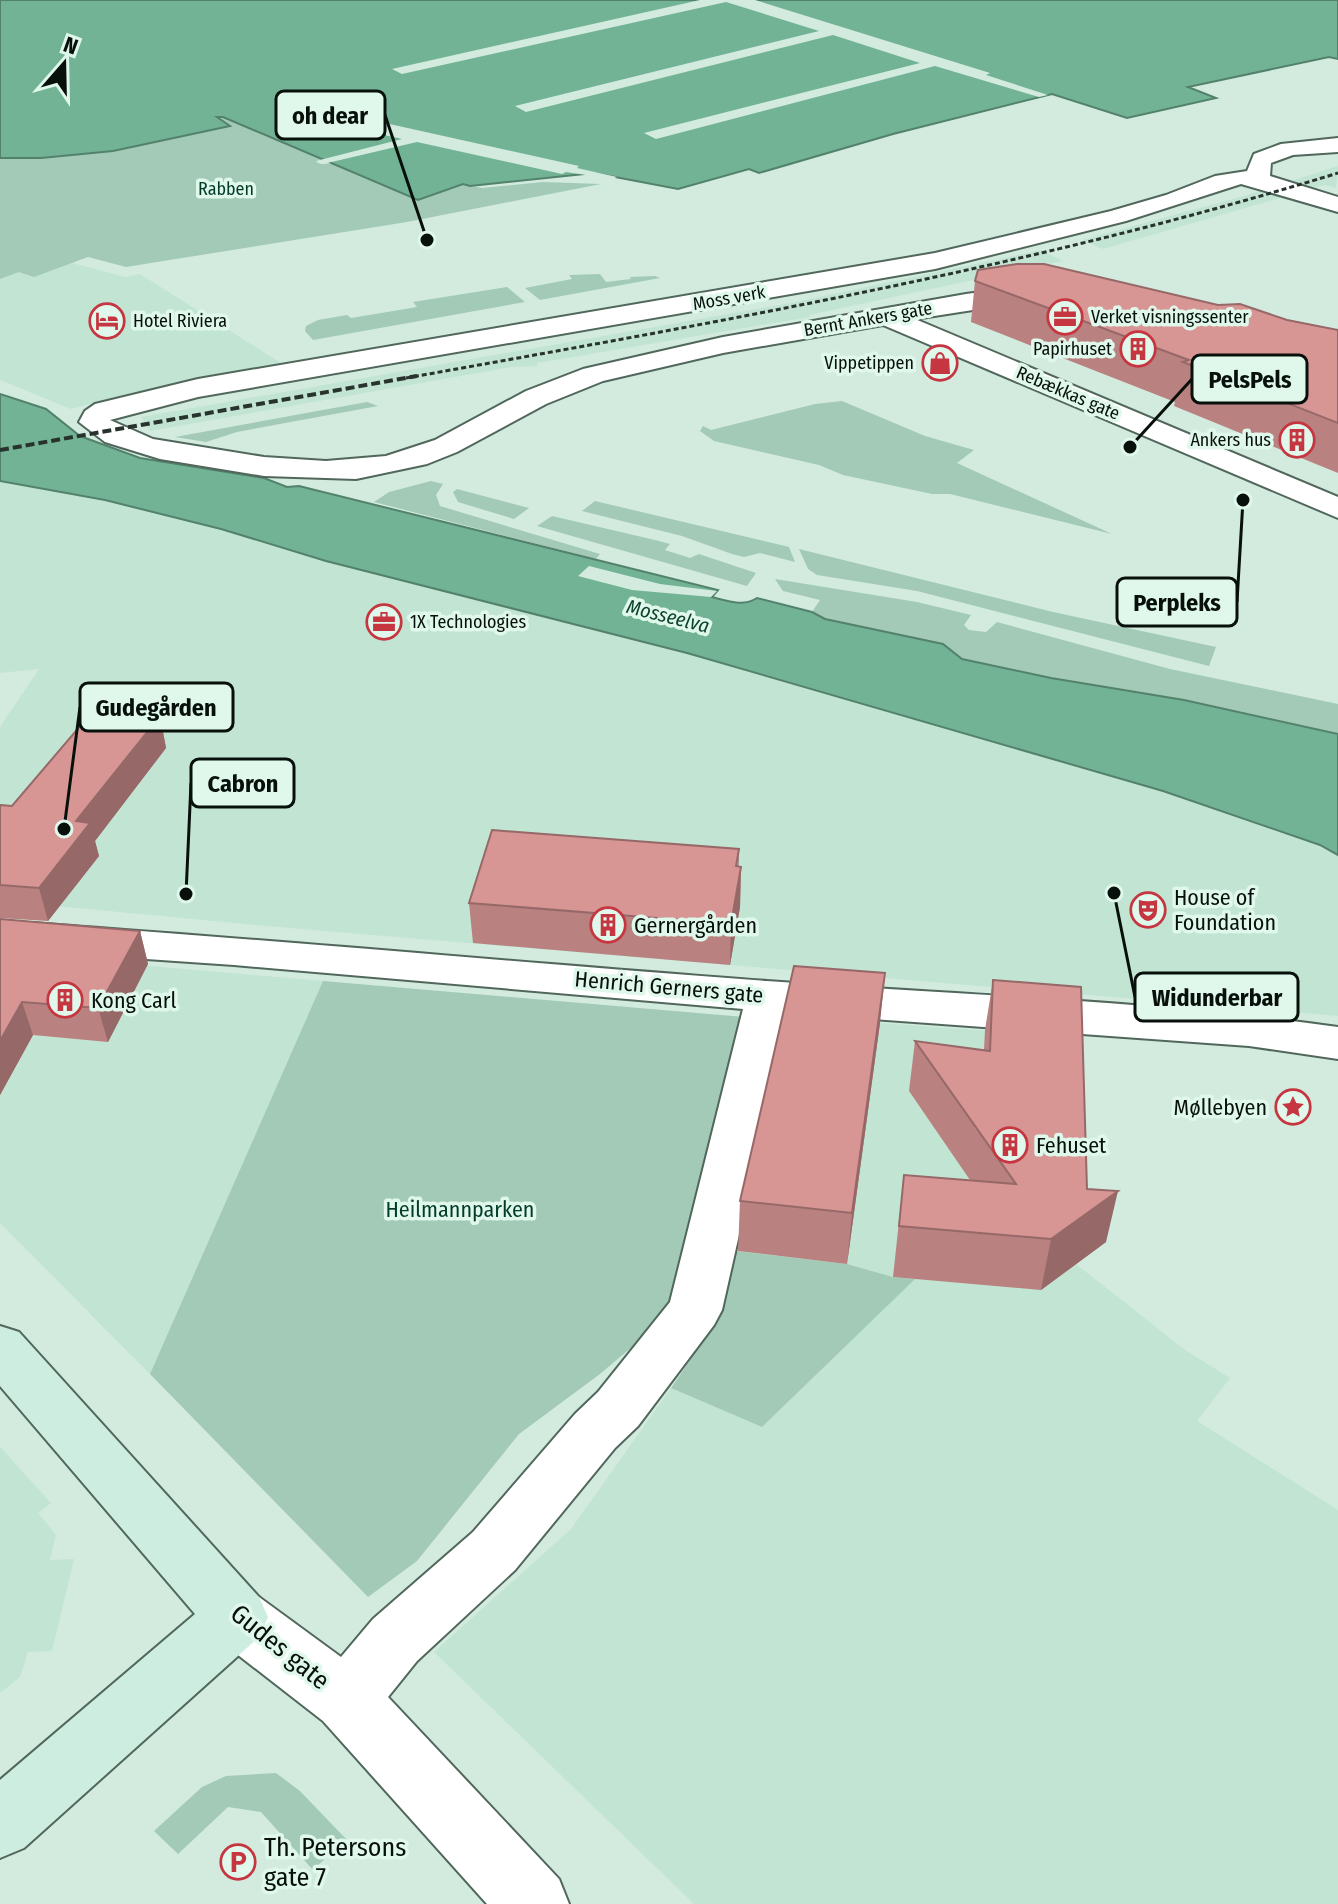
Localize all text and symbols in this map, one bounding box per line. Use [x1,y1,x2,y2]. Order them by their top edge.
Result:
north arrow [24,24,104,104]
text: N [60,31,81,61]
callout: oh dear [276,91,385,139]
text: oh dear [292,102,368,130]
park label: Rabben [198,178,254,200]
street label: Moss verk [691,281,768,315]
street label: Bernt Ankers gate [802,297,934,341]
office icon: Verket visningssenter [1046,298,1084,336]
hotel icon: Hotel Riviera [88,302,126,340]
place label: Verket visningssenter [1091,306,1249,328]
place label: Hotel Riviera [133,310,227,332]
building icon: Papirhuset [1119,330,1157,368]
place label: Papirhuset [1033,338,1112,360]
shop icon: Vippetippen [921,344,959,382]
place label: Vippetippen [824,352,914,374]
callout: PelsPels [1192,355,1307,403]
street label: Rebækkas gate [1013,361,1123,425]
text: PelsPels [1208,366,1292,394]
building icon: Ankers hus [1278,421,1316,459]
place label: Ankers hus [1190,429,1271,451]
callout: Perpleks [1117,578,1237,626]
text: Perpleks [1133,589,1221,617]
water label: Mosseelva [624,594,712,638]
office icon: 1X Technologies [365,603,403,641]
place label: 1X Technologies [410,611,526,633]
callout: Gudegården [80,683,233,731]
text: Gudegården [95,694,217,722]
callout: Cabron [191,759,294,807]
text: Cabron [208,770,278,798]
place label: House of Foundation [1174,884,1276,936]
theatre icon: House of Foundation [1129,891,1167,929]
building icon: Gernergården [589,906,627,944]
place label: Gernergården [634,912,757,939]
street label: Henrich Gerners gate [574,965,764,1009]
callout: Widunderbar [1135,973,1298,1021]
building icon: Kong Carl [46,981,84,1019]
text: Widunderbar [1152,984,1282,1012]
place label: Kong Carl [91,987,176,1014]
place icon: Møllebyen [1274,1088,1312,1126]
place label: Møllebyen [1174,1094,1267,1121]
building icon: Fehuset [991,1126,1029,1164]
place label: Fehuset [1036,1132,1107,1159]
park label: Heilmannparken [386,1196,534,1223]
street label: Gudes gate [224,1598,336,1696]
place label: Th. Petersons gate 7 [264,1832,406,1893]
parking icon: Th. Petersons gate 7 [219,1843,257,1881]

